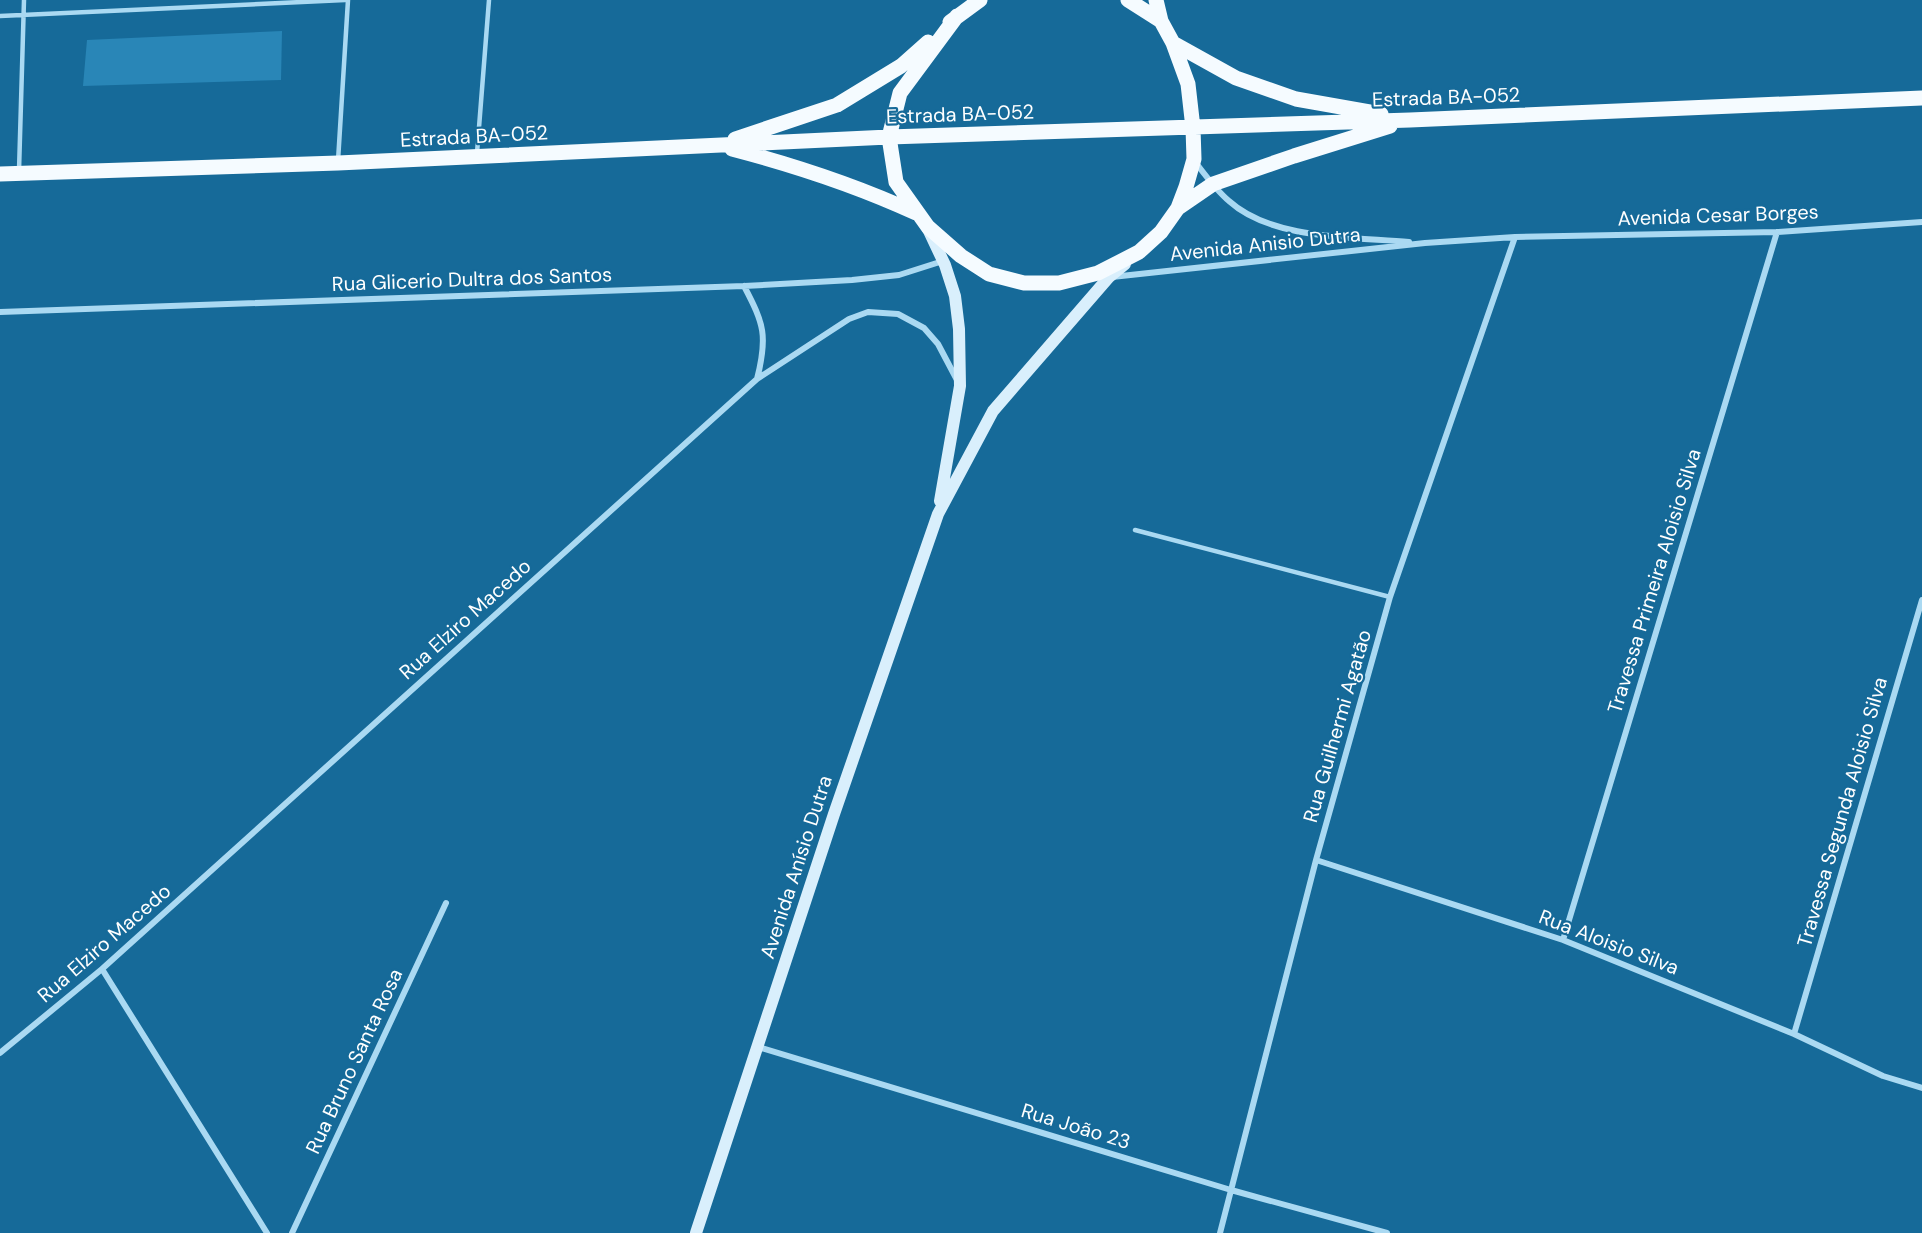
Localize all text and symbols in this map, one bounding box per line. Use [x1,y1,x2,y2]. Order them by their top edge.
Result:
street label: Estrada BA-052 [1372,81,1520,113]
street label: Estrada BA-052 [886,98,1034,130]
street label: Estrada BA-052 [399,119,549,153]
street label: Avenida Cesar Borges [1617,198,1819,232]
street label: Avenida Anisio Dutra [1168,221,1362,267]
street label: Rua Glicerio Dultra dos Santos [331,261,613,297]
street label: Travessa Primeira Aloisio Silva [1601,446,1707,716]
street label: Rua Elziro Macedo [394,553,536,685]
street label: Rua Guilhermi Agatão [1297,627,1377,825]
street label: Travessa Segunda Aloisio Silva [1791,674,1893,950]
street label: Avenida Anísio Dutra [754,772,838,962]
street label: Rua Elziro Macedo [32,878,176,1008]
street label: Rua Aloisio Silva [1535,903,1683,981]
street label: Rua Bruno Santa Rosa [300,964,408,1158]
street label: Rua João 23 [1018,1097,1134,1155]

